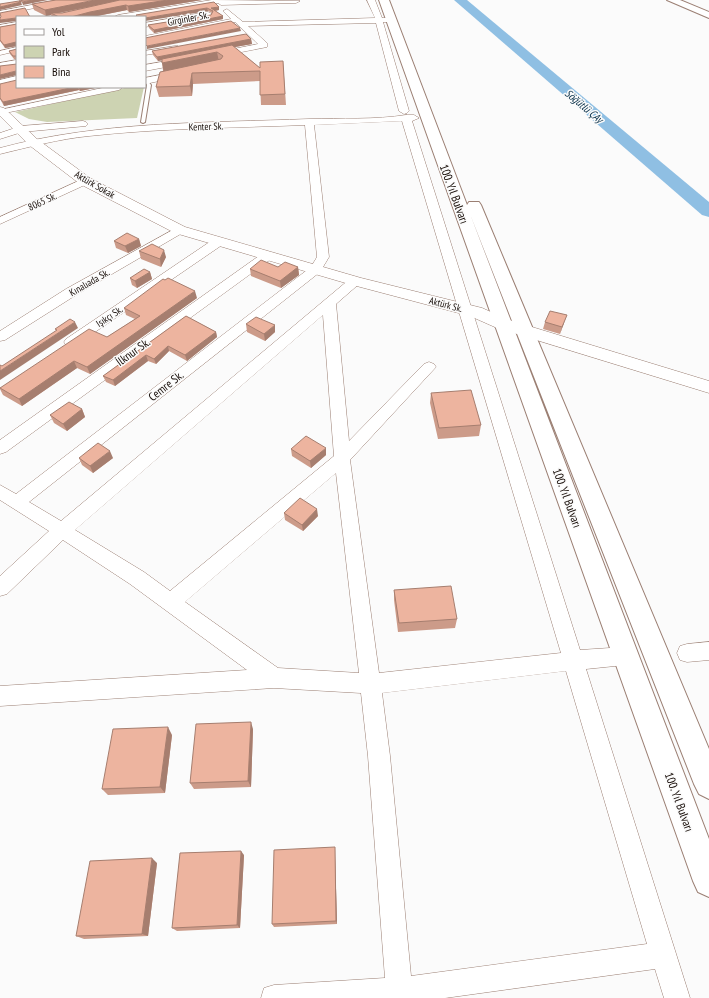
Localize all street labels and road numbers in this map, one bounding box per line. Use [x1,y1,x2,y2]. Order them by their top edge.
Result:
street label: Girginler Sk. [166,8,210,29]
street label: Kenter Sk. [188,119,224,134]
street label: 100. Yıl Bulvarı [437,162,472,226]
street label: Aktürk Sokak [72,168,117,201]
street label: 8065 Sk. [26,189,59,214]
street label: Kınalıada Sk. [67,266,112,299]
street label: Aktürk Sk. [428,294,464,315]
street label: Işıkçı Sk. [93,303,125,330]
street label: İlknur Sk. [113,334,153,369]
street label: Cemre Sk. [145,367,186,404]
street label: 100. Yıl Bulvarı [550,466,585,530]
street label: 100. Yıl Bulvarı [662,770,697,834]

